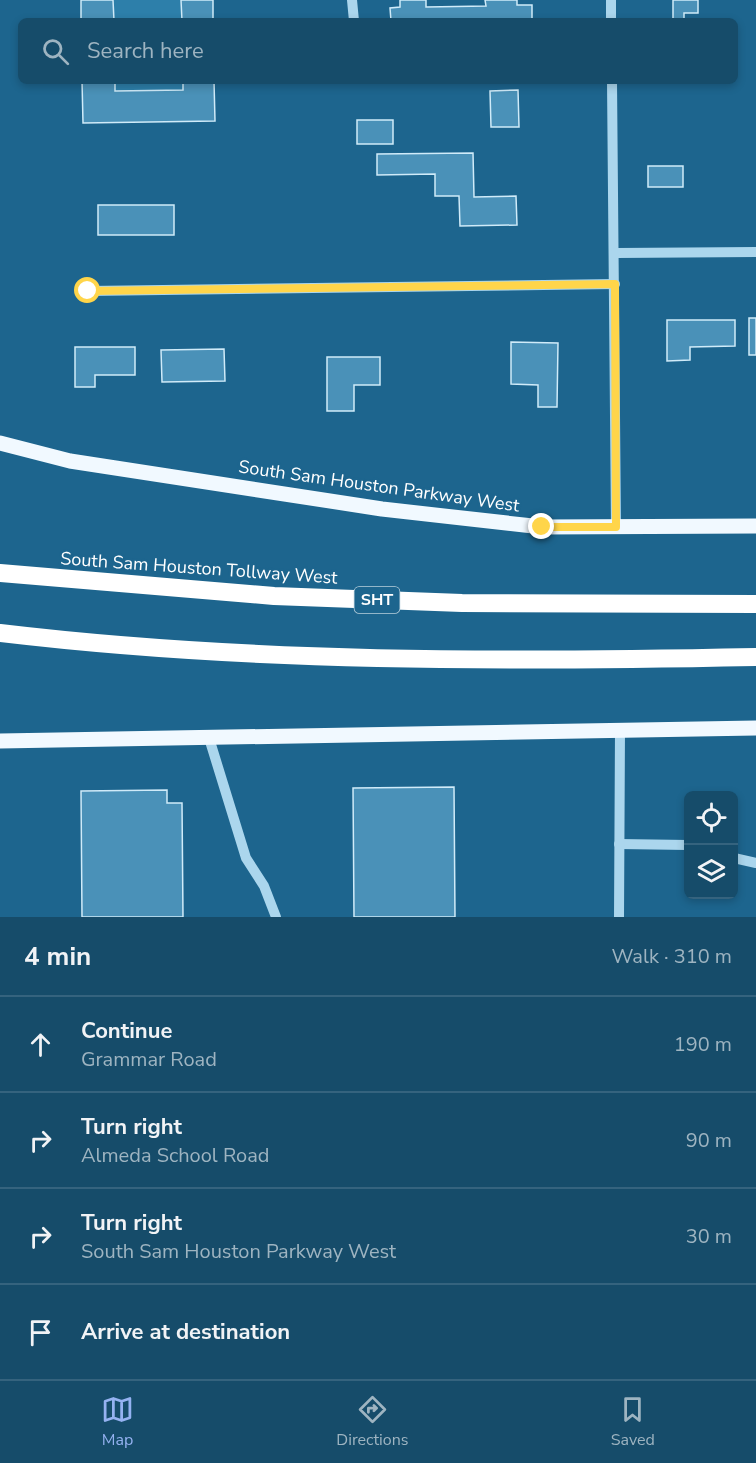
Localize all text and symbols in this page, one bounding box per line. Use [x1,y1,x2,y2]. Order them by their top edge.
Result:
search box [18,18,738,84]
icon: search [39,35,72,68]
text: Search here [87,36,204,66]
route start [74,277,100,303]
street label: South Sam Houston Parkway West [237,454,522,518]
route end [528,513,554,539]
street label: South Sam Houston Tollway West [60,546,339,590]
road number: SHT [354,587,400,613]
map controls [684,791,738,899]
button: locate [684,791,738,845]
button: layers [684,845,738,899]
text: 4 min [24,939,91,974]
text: Walk · 310 m [612,943,732,970]
text: Continue [81,1016,172,1046]
icon: ahead [24,1028,57,1061]
text: 190 m [674,1031,732,1058]
text: Grammar Road [81,1046,217,1073]
text: Turn right [81,1112,182,1142]
icon: right [24,1124,57,1157]
text: 90 m [686,1127,732,1154]
text: Almeda School Road [81,1142,269,1169]
text: Turn right [81,1208,182,1238]
icon: right [24,1220,57,1253]
text: 30 m [686,1223,732,1250]
text: South Sam Houston Parkway West [81,1238,396,1265]
icon: arrive [24,1316,57,1349]
text: Arrive at destination [81,1317,290,1347]
tab: Map [101,1393,134,1451]
tab: Directions [336,1393,408,1451]
tab: Saved [611,1393,655,1451]

